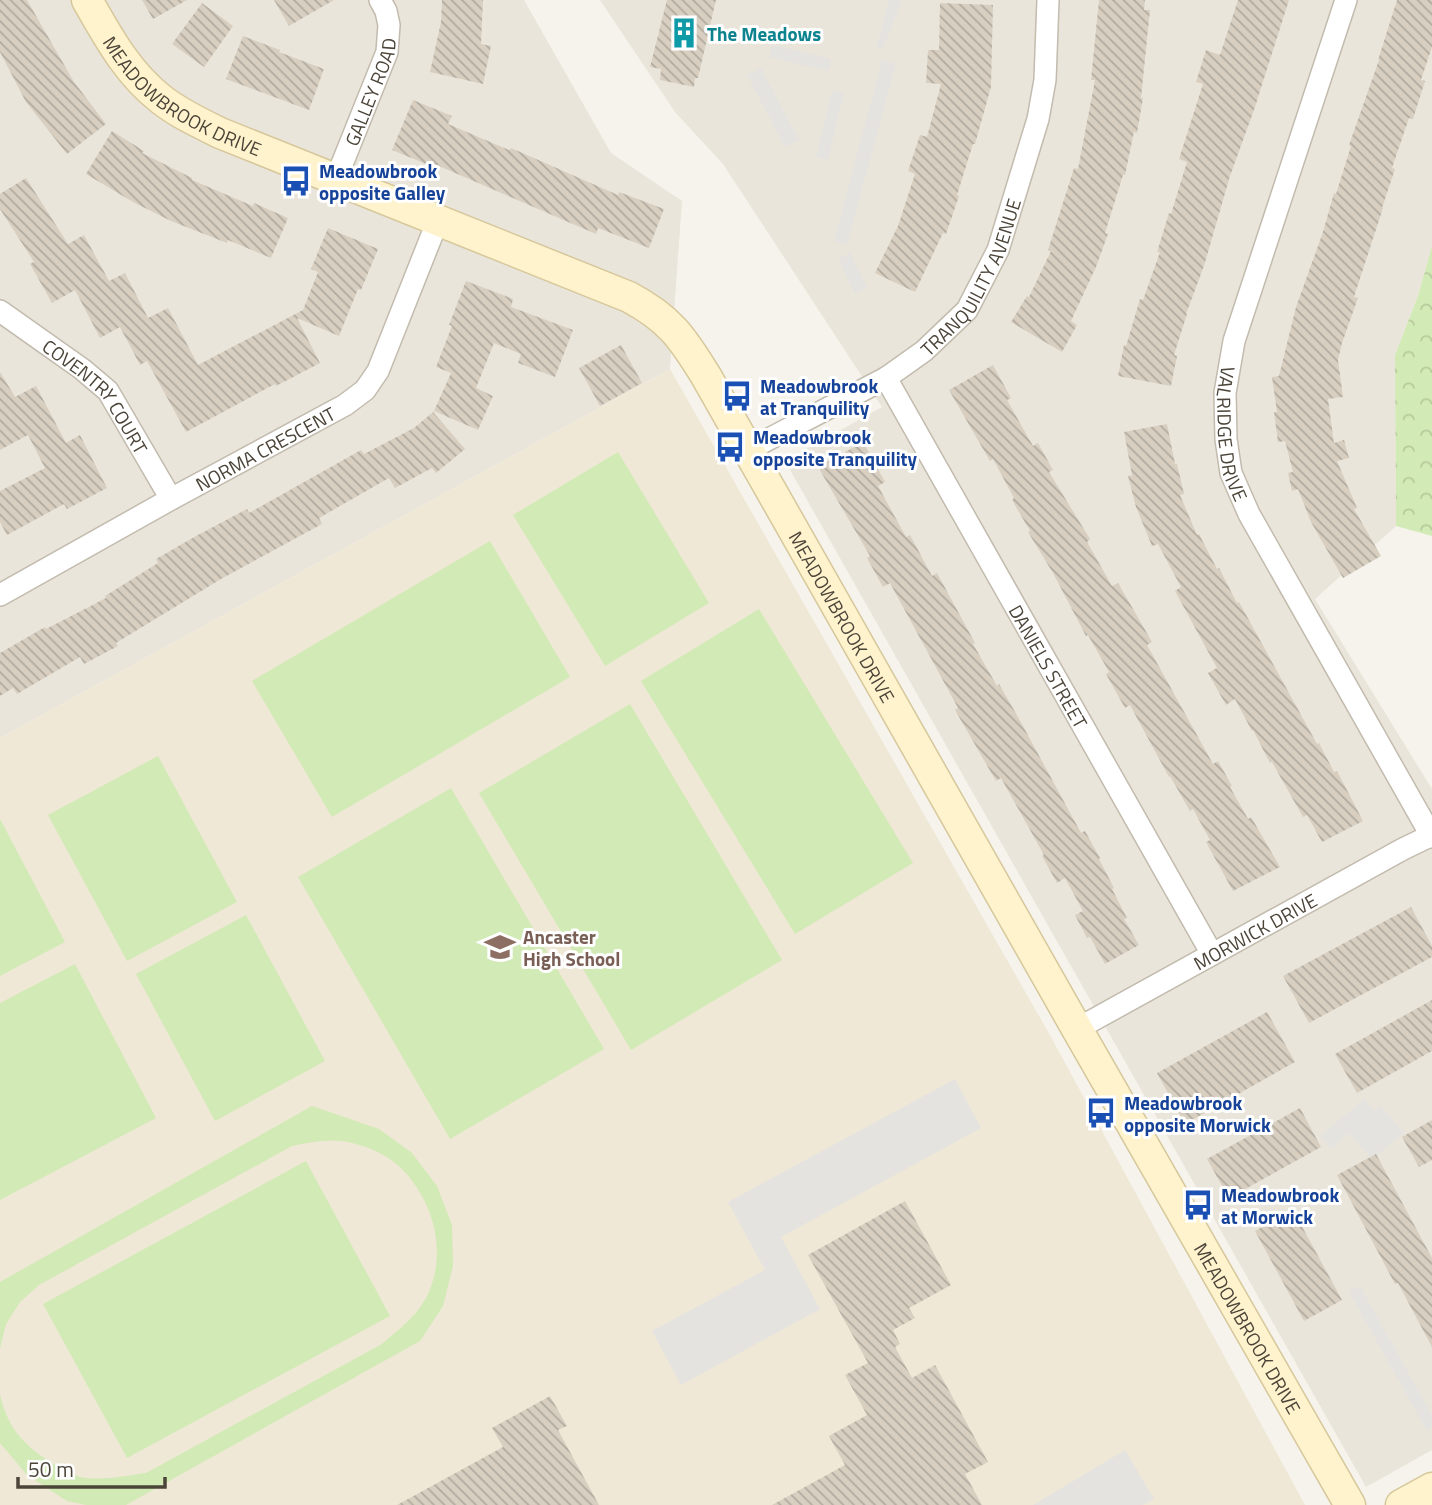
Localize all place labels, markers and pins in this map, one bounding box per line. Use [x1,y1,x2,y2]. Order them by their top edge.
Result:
building icon: The Meadows [667,16,701,50]
place label: The Meadows [707,19,821,48]
place label: Meadowbrook opposite Galley [319,156,446,207]
bus stop icon: Meadowbrook opposite Galley [279,164,313,198]
place label: Meadowbrook at Tranquility [760,371,878,422]
bus stop icon: Meadowbrook at Tranquility [720,379,754,413]
place label: Meadowbrook opposite Tranquility [753,422,918,473]
bus stop icon: Meadowbrook opposite Tranquility [713,430,747,464]
place label: Ancaster High School [523,922,620,973]
school or university icon: Ancaster High School [483,930,517,964]
place label: Meadowbrook opposite Morwick [1124,1088,1271,1139]
bus stop icon: Meadowbrook opposite Morwick [1084,1096,1118,1130]
place label: Meadowbrook at Morwick [1221,1180,1339,1231]
bus stop icon: Meadowbrook at Morwick [1181,1188,1215,1222]

